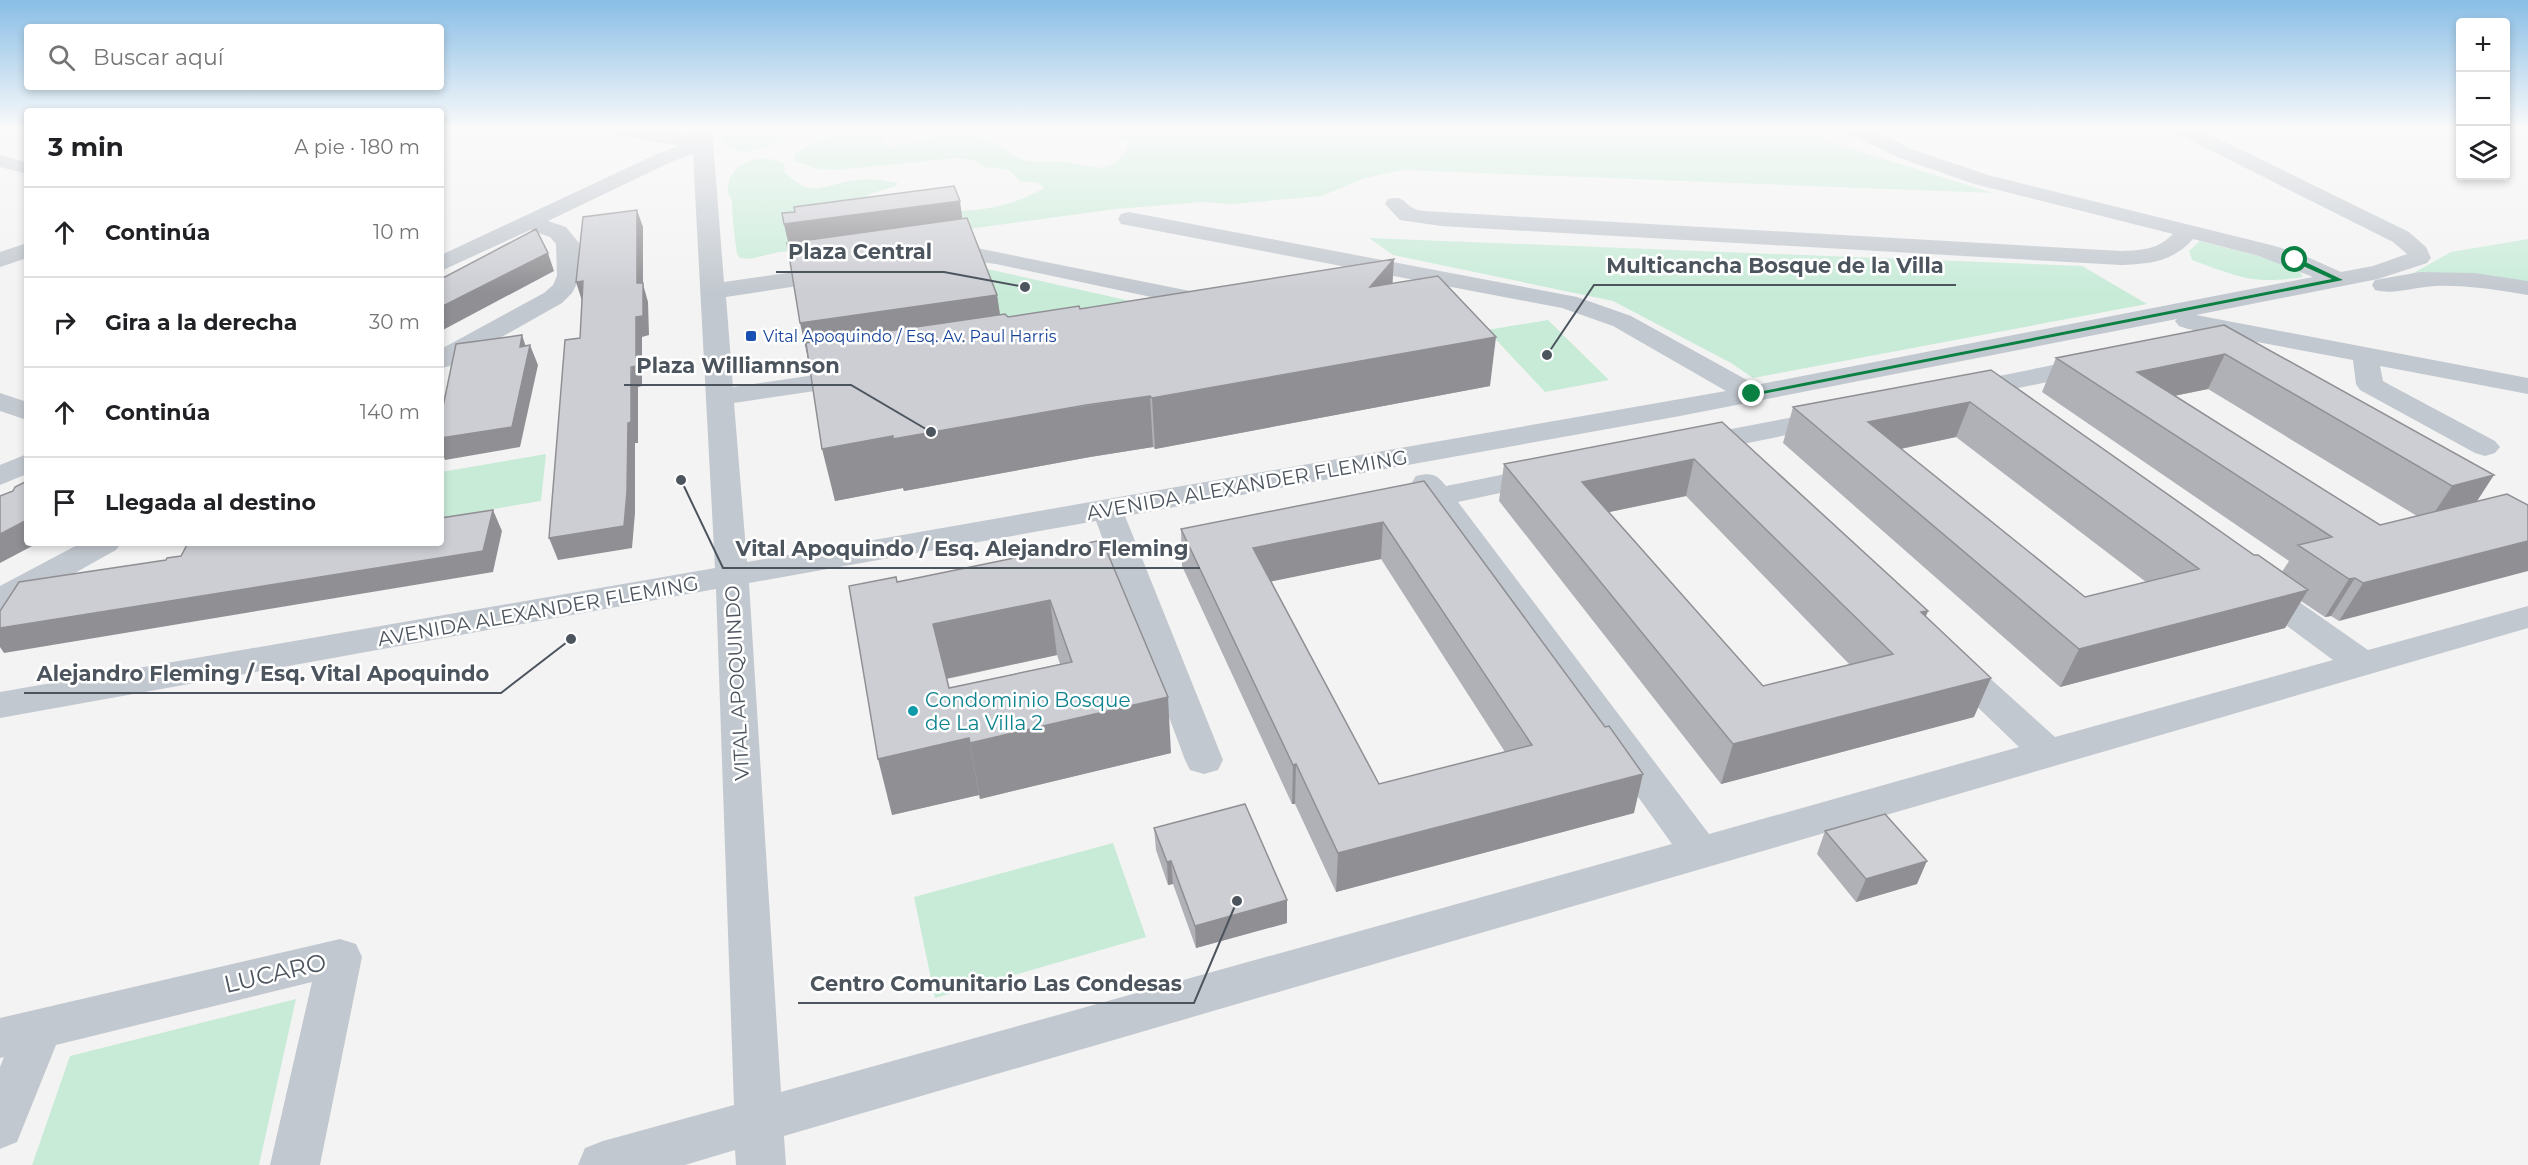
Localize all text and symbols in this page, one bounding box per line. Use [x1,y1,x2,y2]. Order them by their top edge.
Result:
map controls [2456,18,2510,180]
button: + [2456,18,2510,72]
search box [24,24,444,90]
icon: search [45,41,78,74]
text: Buscar aquí [93,44,224,71]
button: − [2456,72,2510,126]
button: layers [2456,126,2510,180]
text: 3 min [48,131,124,163]
text: A pie · 180 m [294,135,420,159]
icon: ahead [48,216,81,249]
text: Continúa [105,219,210,246]
text: 10 m [373,220,420,244]
callout: Plaza Central [776,233,944,272]
text: Plaza Central [788,239,932,264]
callout: Multicancha Bosque de la Villa [1594,246,1956,285]
route start [2281,246,2307,272]
text: Multicancha Bosque de la Villa [1606,253,1944,278]
icon: right [48,306,81,339]
text: Gira a la derecha [105,309,297,336]
text: 30 m [369,310,420,334]
place label: Vital Apoquindo / Esq. Av. Paul Harris [763,327,1057,346]
marker: Vital Apoquindo / Esq. Av. Paul Harris [744,329,758,343]
callout: Plaza Williamnson [624,346,851,385]
text: Plaza Williamnson [636,353,840,378]
route end [1738,380,1764,406]
icon: ahead [48,396,81,429]
text: Continúa [105,399,210,426]
text: 140 m [360,400,420,424]
street label: AVENIDA ALEXANDER FLEMING [1085,445,1409,525]
icon: arrive [48,486,81,519]
text: Llegada al destino [105,489,316,516]
callout: Vital Apoquindo / Esq. Alejandro Fleming [723,529,1200,568]
text: Vital Apoquindo / Esq. Alejandro Fleming [735,536,1188,561]
street label: AVENIDA ALEXANDER FLEMING [376,571,700,651]
street label: VITAL APOQUINDO [720,585,754,781]
callout: Alejandro Fleming / Esq. Vital Apoquindo [24,654,501,693]
text: Alejandro Fleming / Esq. Vital Apoquindo [36,661,490,686]
place label: Condominio Bosque de La Villa 2 [925,688,1131,735]
marker: Condominio Bosque de La Villa 2 [906,704,920,718]
street label: LUCARO [221,947,329,999]
callout: Centro Comunitario Las Condesas [798,964,1194,1003]
text: Centro Comunitario Las Condesas [810,971,1182,996]

